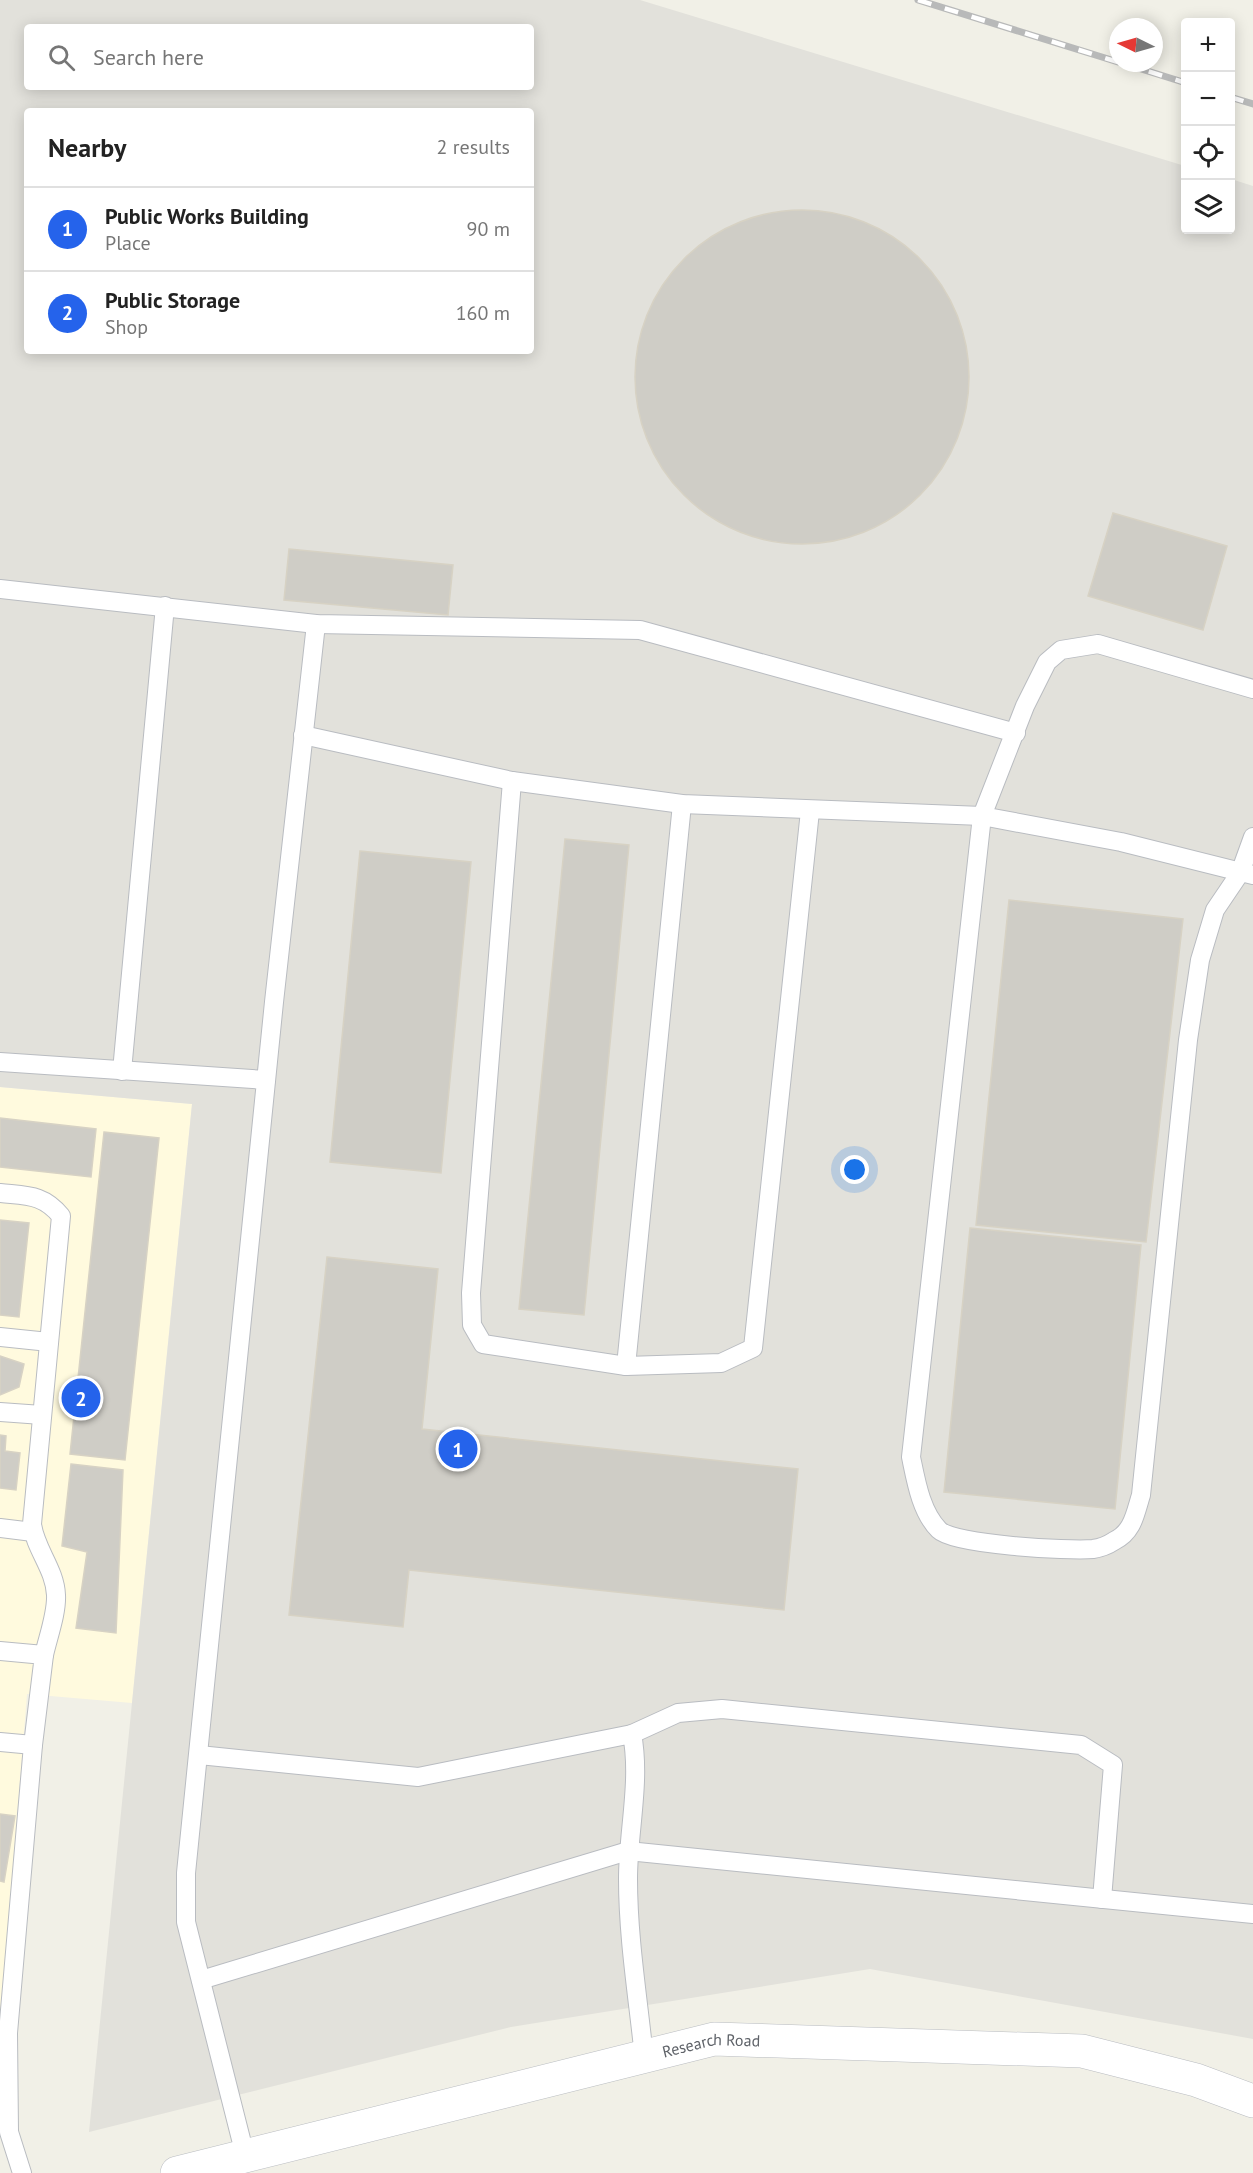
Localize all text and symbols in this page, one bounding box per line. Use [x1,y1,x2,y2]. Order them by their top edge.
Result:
north arrow [1109,18,1163,72]
map controls [1181,18,1235,234]
button: + [1181,18,1235,72]
search box [24,24,534,90]
icon: search [45,41,78,74]
text: Search here [93,43,204,71]
button: − [1181,72,1235,126]
button: locate [1181,126,1235,180]
text: Nearby [48,131,126,164]
text: 2 results [437,134,510,160]
button: layers [1181,180,1235,234]
text: Public Works Building [105,202,309,230]
text: 1 [62,216,73,242]
text: 90 m [467,216,510,242]
text: Place [105,230,151,256]
text: Public Storage [105,286,240,314]
text: 2 [62,300,73,326]
text: 160 m [456,300,510,326]
text: Shop [105,314,148,340]
your location [840,1155,869,1184]
pin: 2 [62,1376,100,1420]
pin: 1 [438,1426,478,1472]
street label: Research Road [660,2029,761,2062]

